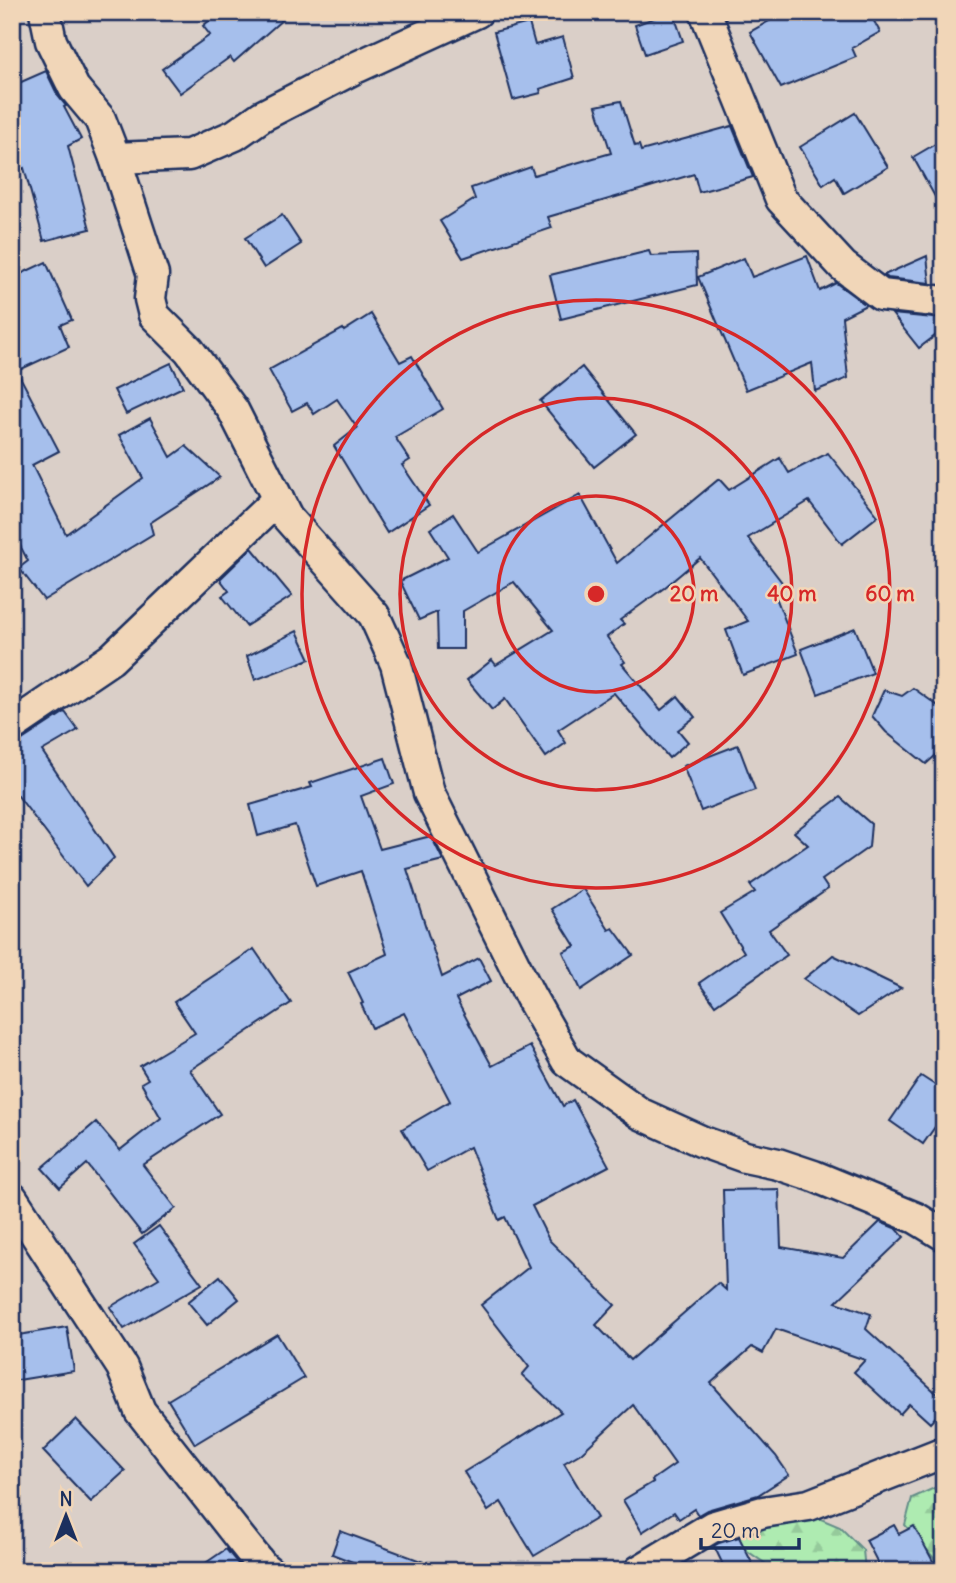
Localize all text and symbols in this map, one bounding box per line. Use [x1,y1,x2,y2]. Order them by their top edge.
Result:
text: 20 m [670,580,719,607]
text: 40 m [767,580,817,607]
text: 60 m [865,580,915,607]
centre of rings [584,582,608,606]
north arrow [32,1482,102,1552]
text: N [59,1487,73,1511]
scale bar [701,1506,799,1550]
text: 20 m [711,1517,760,1544]

